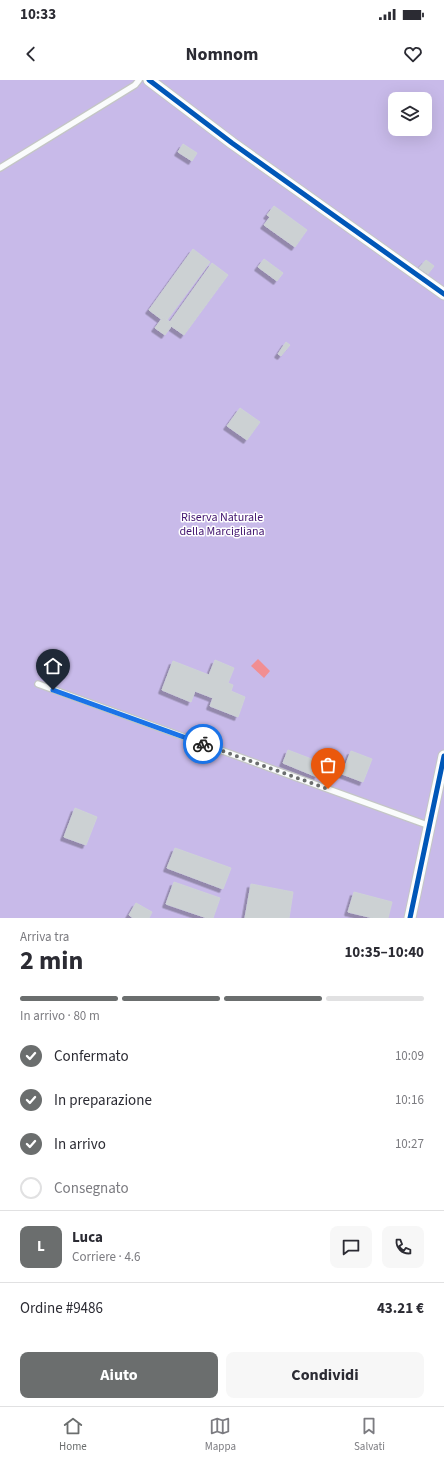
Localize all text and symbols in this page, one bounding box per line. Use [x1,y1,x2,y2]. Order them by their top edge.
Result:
text: 10:33 [20,4,56,25]
text: Nomnom [185,42,259,67]
icon: back [20,43,42,65]
icon: heart [402,43,424,65]
map controls [388,92,432,136]
button: layers [388,92,432,136]
park label: Riserva Naturale della Marcigliana [179,509,265,540]
pin [36,649,70,690]
icon: home [42,655,64,677]
courier [183,724,223,764]
icon: bike [192,733,214,755]
pin [311,748,345,789]
icon: bag [317,754,339,776]
text: Arriva tra [20,928,69,946]
text: 2 min [20,942,83,979]
text: 10:35–10:40 [344,942,424,963]
text: In arrivo · 80 m [20,1007,100,1025]
icon: check [20,1045,42,1067]
text: Confermato [54,1046,129,1067]
text: 10:09 [395,1047,424,1065]
icon: check [20,1089,42,1111]
text: In preparazione [54,1090,152,1111]
text: 10:16 [395,1091,424,1109]
icon: check [20,1133,42,1155]
text: In arrivo [54,1134,106,1155]
text: 10:27 [395,1135,424,1153]
text: Consegnato [54,1178,129,1199]
button: chat [330,1226,372,1268]
button: phone [382,1226,424,1268]
text: Luca [72,1227,103,1248]
text: L [37,1236,45,1257]
text: Corriere · 4.6 [72,1248,141,1266]
text: Ordine #9486 [20,1298,103,1319]
text: 43.21 € [377,1298,424,1319]
button: Aiuto [20,1352,218,1398]
button: Condividi [226,1352,424,1398]
tab: Home [59,1415,87,1454]
tab: Mappa [205,1415,236,1454]
tab: Salvati [354,1415,385,1454]

